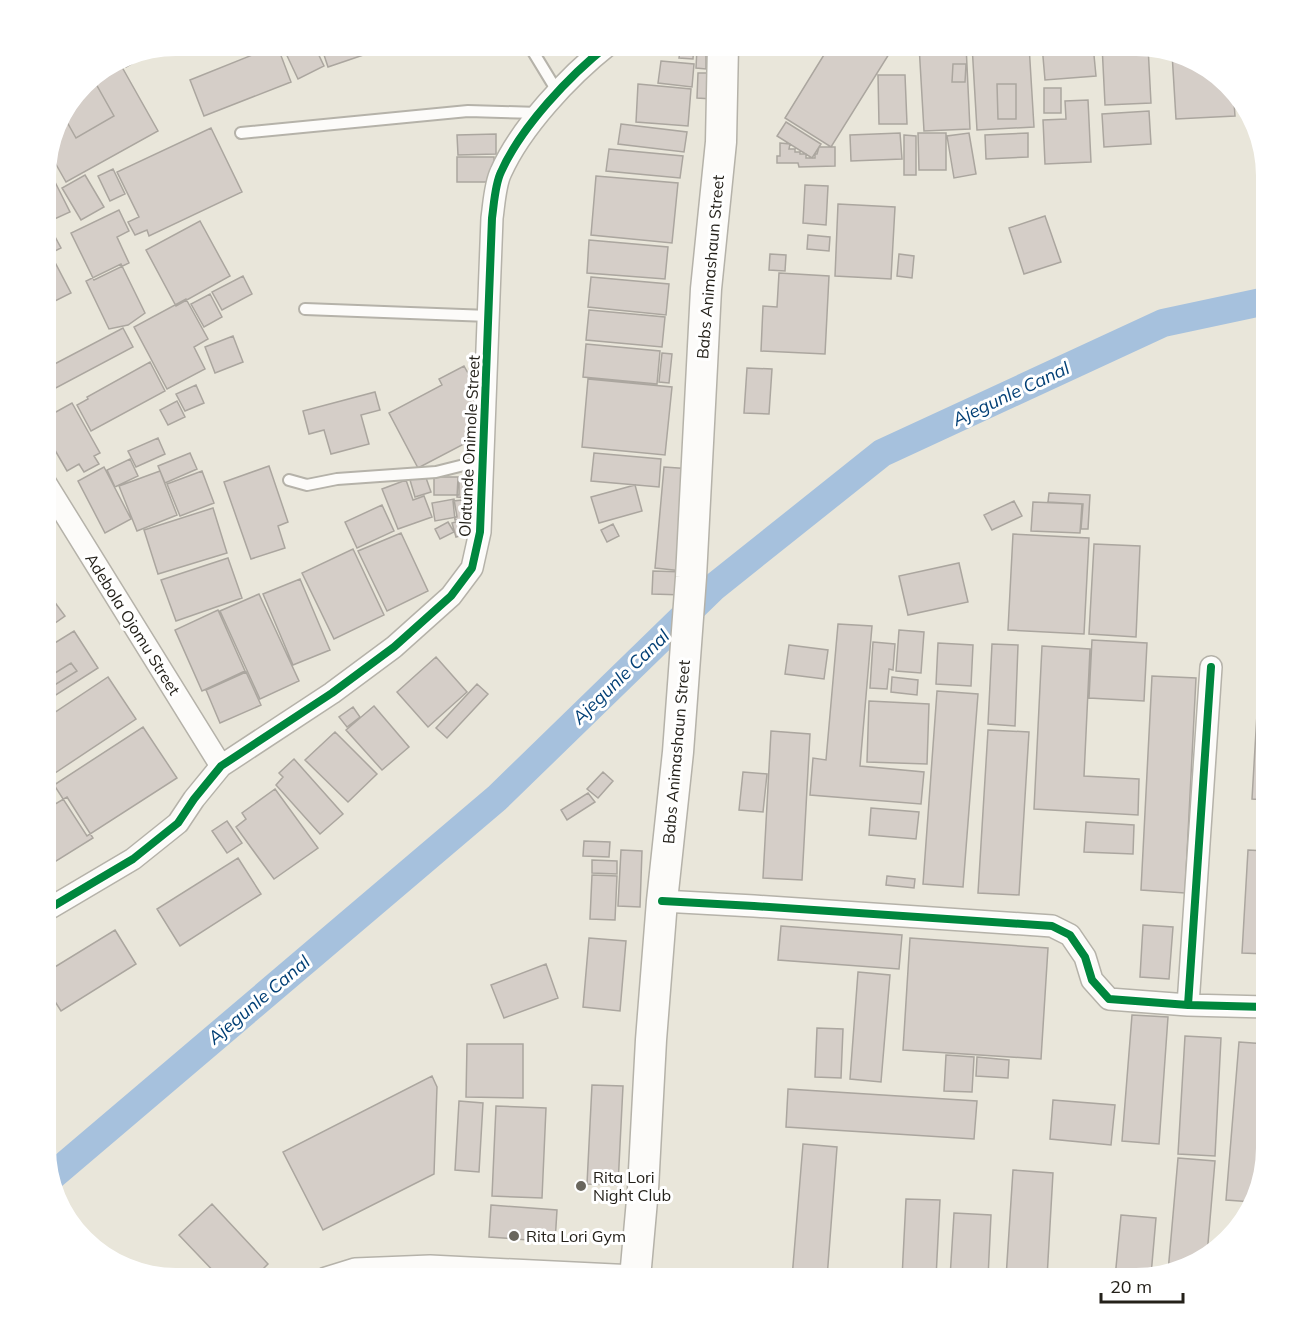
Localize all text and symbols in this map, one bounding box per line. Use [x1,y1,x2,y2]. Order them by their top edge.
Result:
street label: Babs Animashaun Street [692,174,728,360]
street label: Olatunde Onimole Street [454,354,484,537]
water label: Ajegunle Canal [948,356,1074,431]
street label: Adebola Ojomu Street [81,549,185,699]
water label: Ajegunle Canal [567,624,675,729]
street label: Babs Animashaun Street [658,659,694,845]
water label: Ajegunle Canal [202,950,315,1050]
place label: Rita Lori Night Club [593,1167,671,1205]
marker: Rita Lori Night Club [574,1179,588,1193]
place label: Rita Lori Gym [526,1226,626,1246]
marker: Rita Lori Gym [507,1229,521,1243]
scale bar [1101,1266,1184,1304]
text: 20 m [1110,1275,1152,1298]

